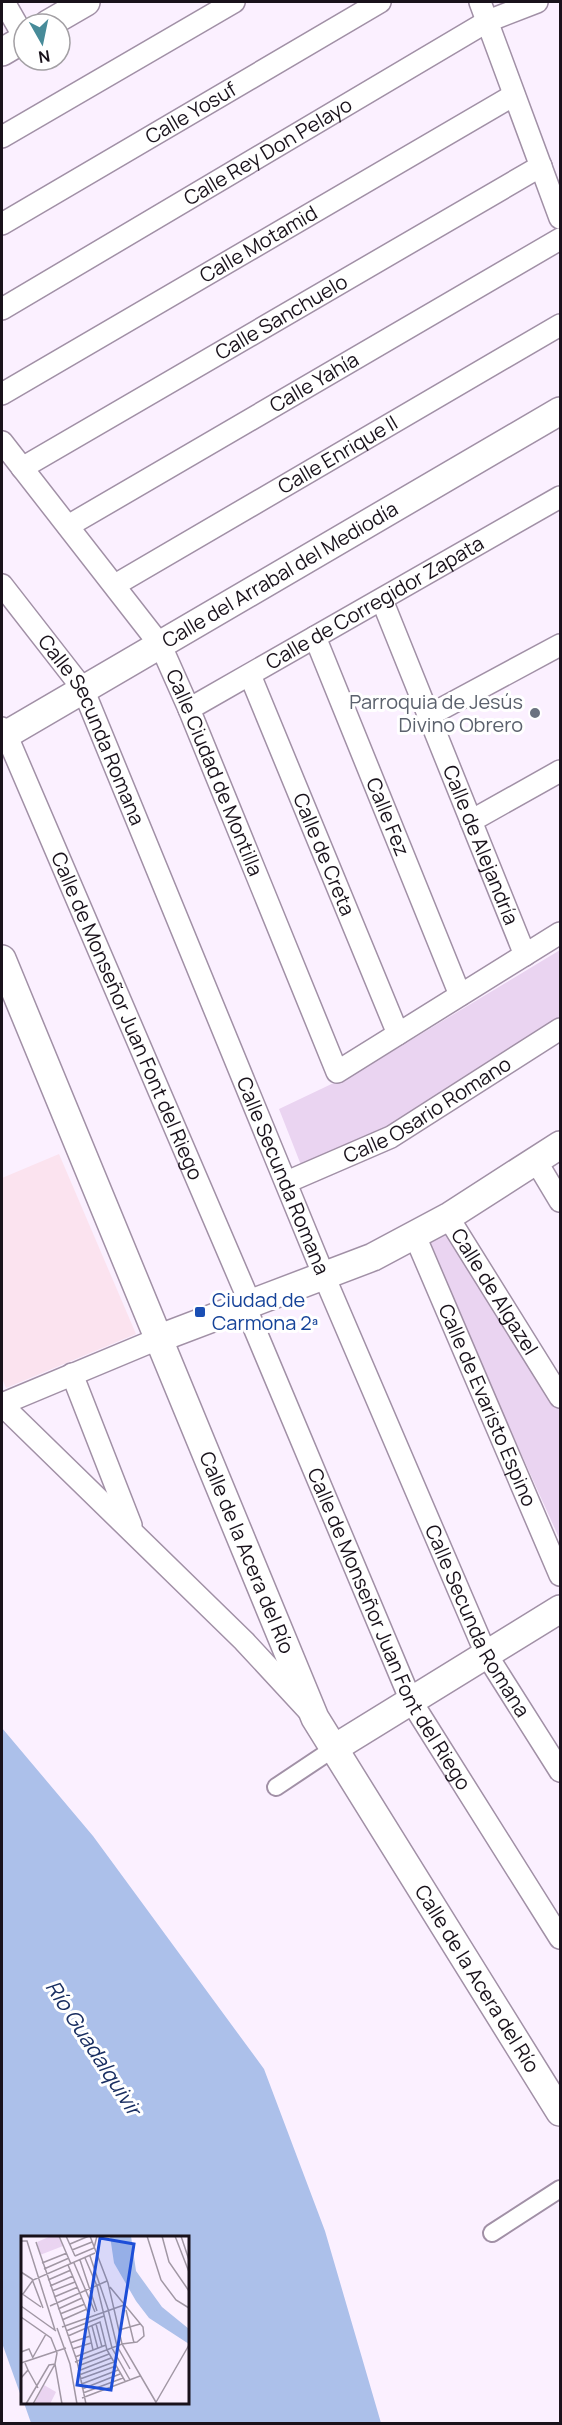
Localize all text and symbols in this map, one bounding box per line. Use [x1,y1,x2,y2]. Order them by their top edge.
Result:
north arrow [12,12,72,72]
text: N [37,45,52,69]
street label: Calle Yosuf [140,75,241,150]
street label: Calle Rey Don Pelayo [178,91,357,211]
street label: Calle Motamid [195,199,322,289]
street label: Calle Sanchuelo [210,268,352,366]
street label: Calle Yahía [264,345,363,419]
street label: Calle Enrique II [273,409,402,500]
street label: Calle del Arrabal del Mediodía [157,495,403,654]
street label: Calle de Corregidor Zapata [261,529,489,675]
street label: Calle Secunda Romana [32,629,151,829]
street label: Calle Ciudad de Montilla [160,665,270,880]
place label: Parroquia de Jesús Divino Obrero [349,688,523,738]
marker: Parroquia de Jesús Divino Obrero [528,706,542,720]
street label: Calle de Alejandría [437,761,525,929]
street label: Calle Fez [360,773,416,860]
street label: Calle de Creta [287,789,362,920]
street label: Calle de Monseñor Juan Font del Riego [45,848,210,1184]
street label: Calle Osario Romano [339,1050,516,1169]
street label: Calle Secunda Romana [231,1072,336,1279]
street label: Calle de Algazel [445,1223,545,1360]
place label: Ciudad de Carmona 2ª [212,1286,318,1336]
street label: Calle de Evaristo Espino [433,1299,543,1511]
marker: Ciudad de Carmona 2ª [193,1305,207,1319]
street label: Calle de la Acera del Río [194,1447,301,1658]
street label: Calle de Monseñor Juan Font del Riego [302,1464,478,1795]
street label: Calle Secunda Romana [419,1520,536,1722]
street label: Calle de la Acera del Río [409,1879,546,2078]
water label: Río Guadalquivir [40,1975,149,2122]
inset map [21,2236,189,2404]

